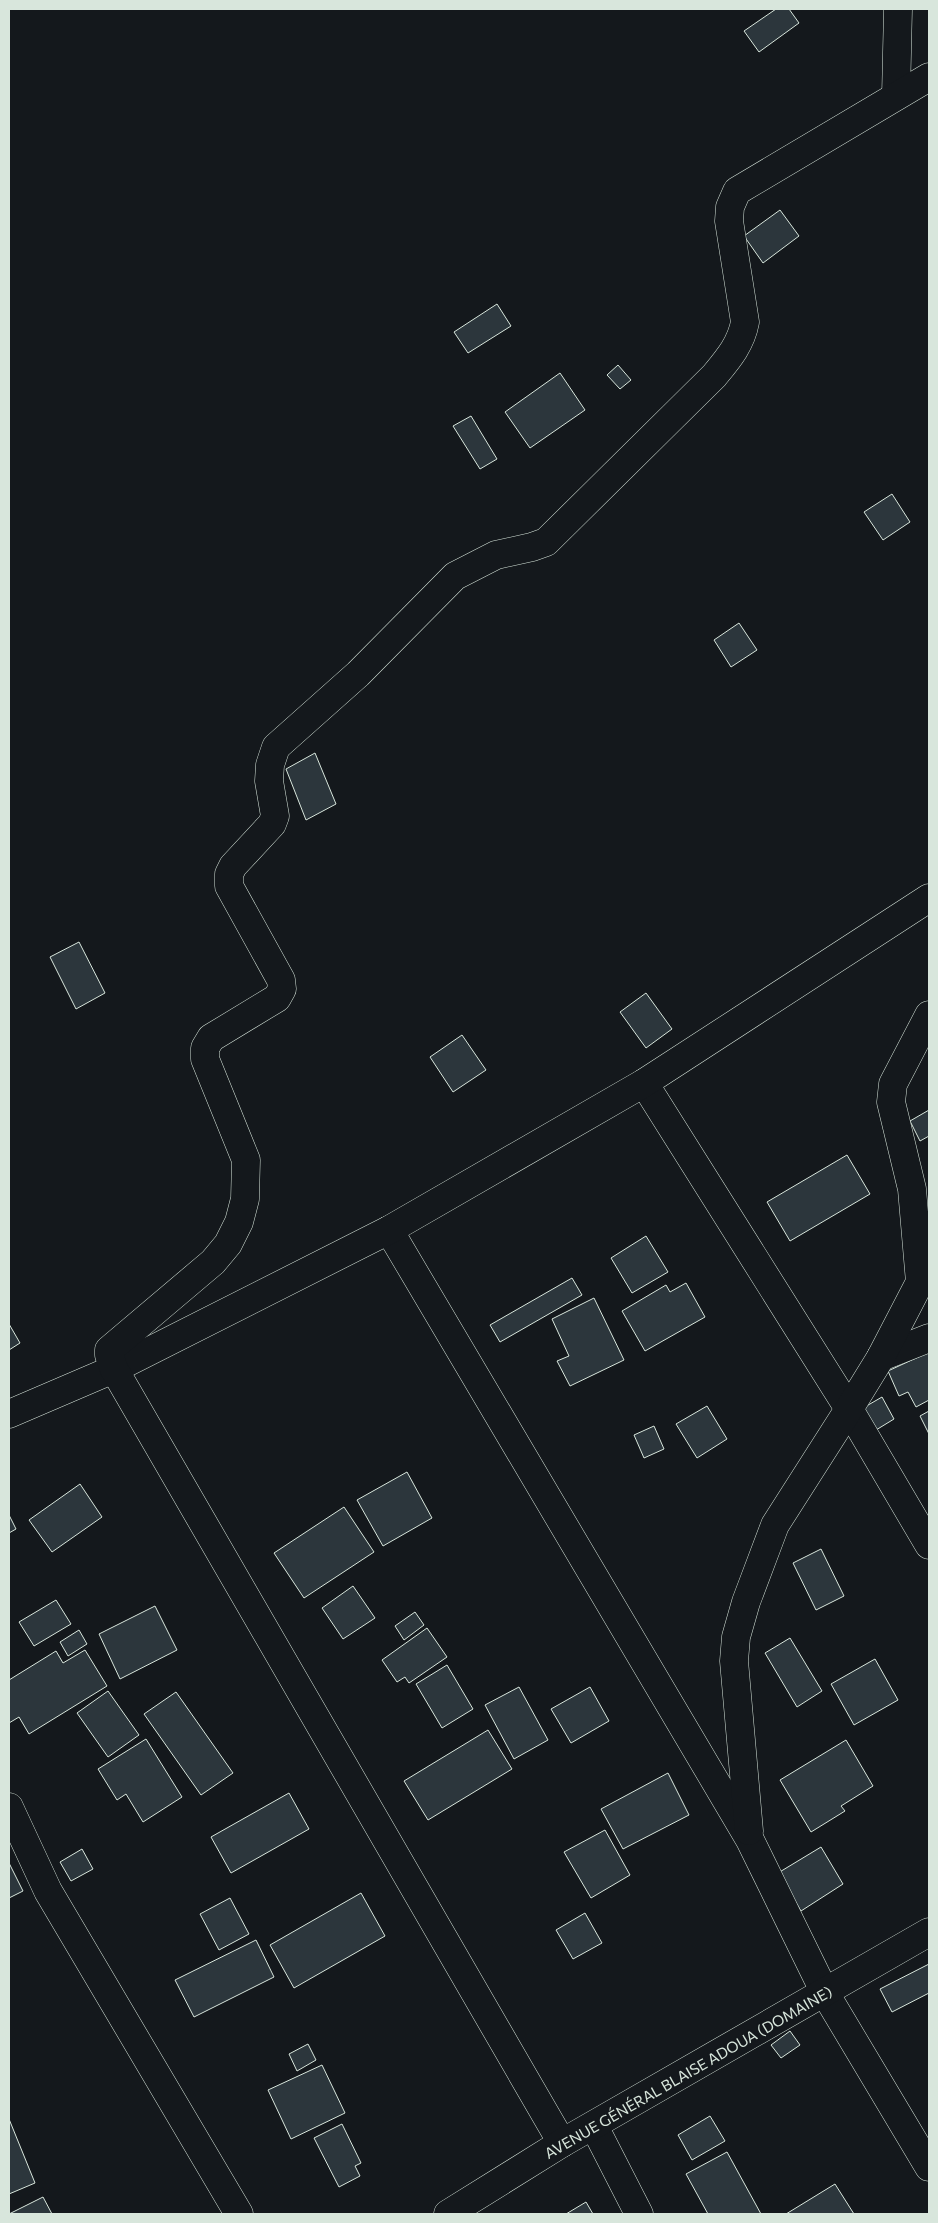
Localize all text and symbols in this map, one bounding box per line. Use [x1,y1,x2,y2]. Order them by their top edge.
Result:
street label: AVENUE GÉNÉRAL BLAISE ADOUA (DOMAINE) [541,1981,835,2162]

